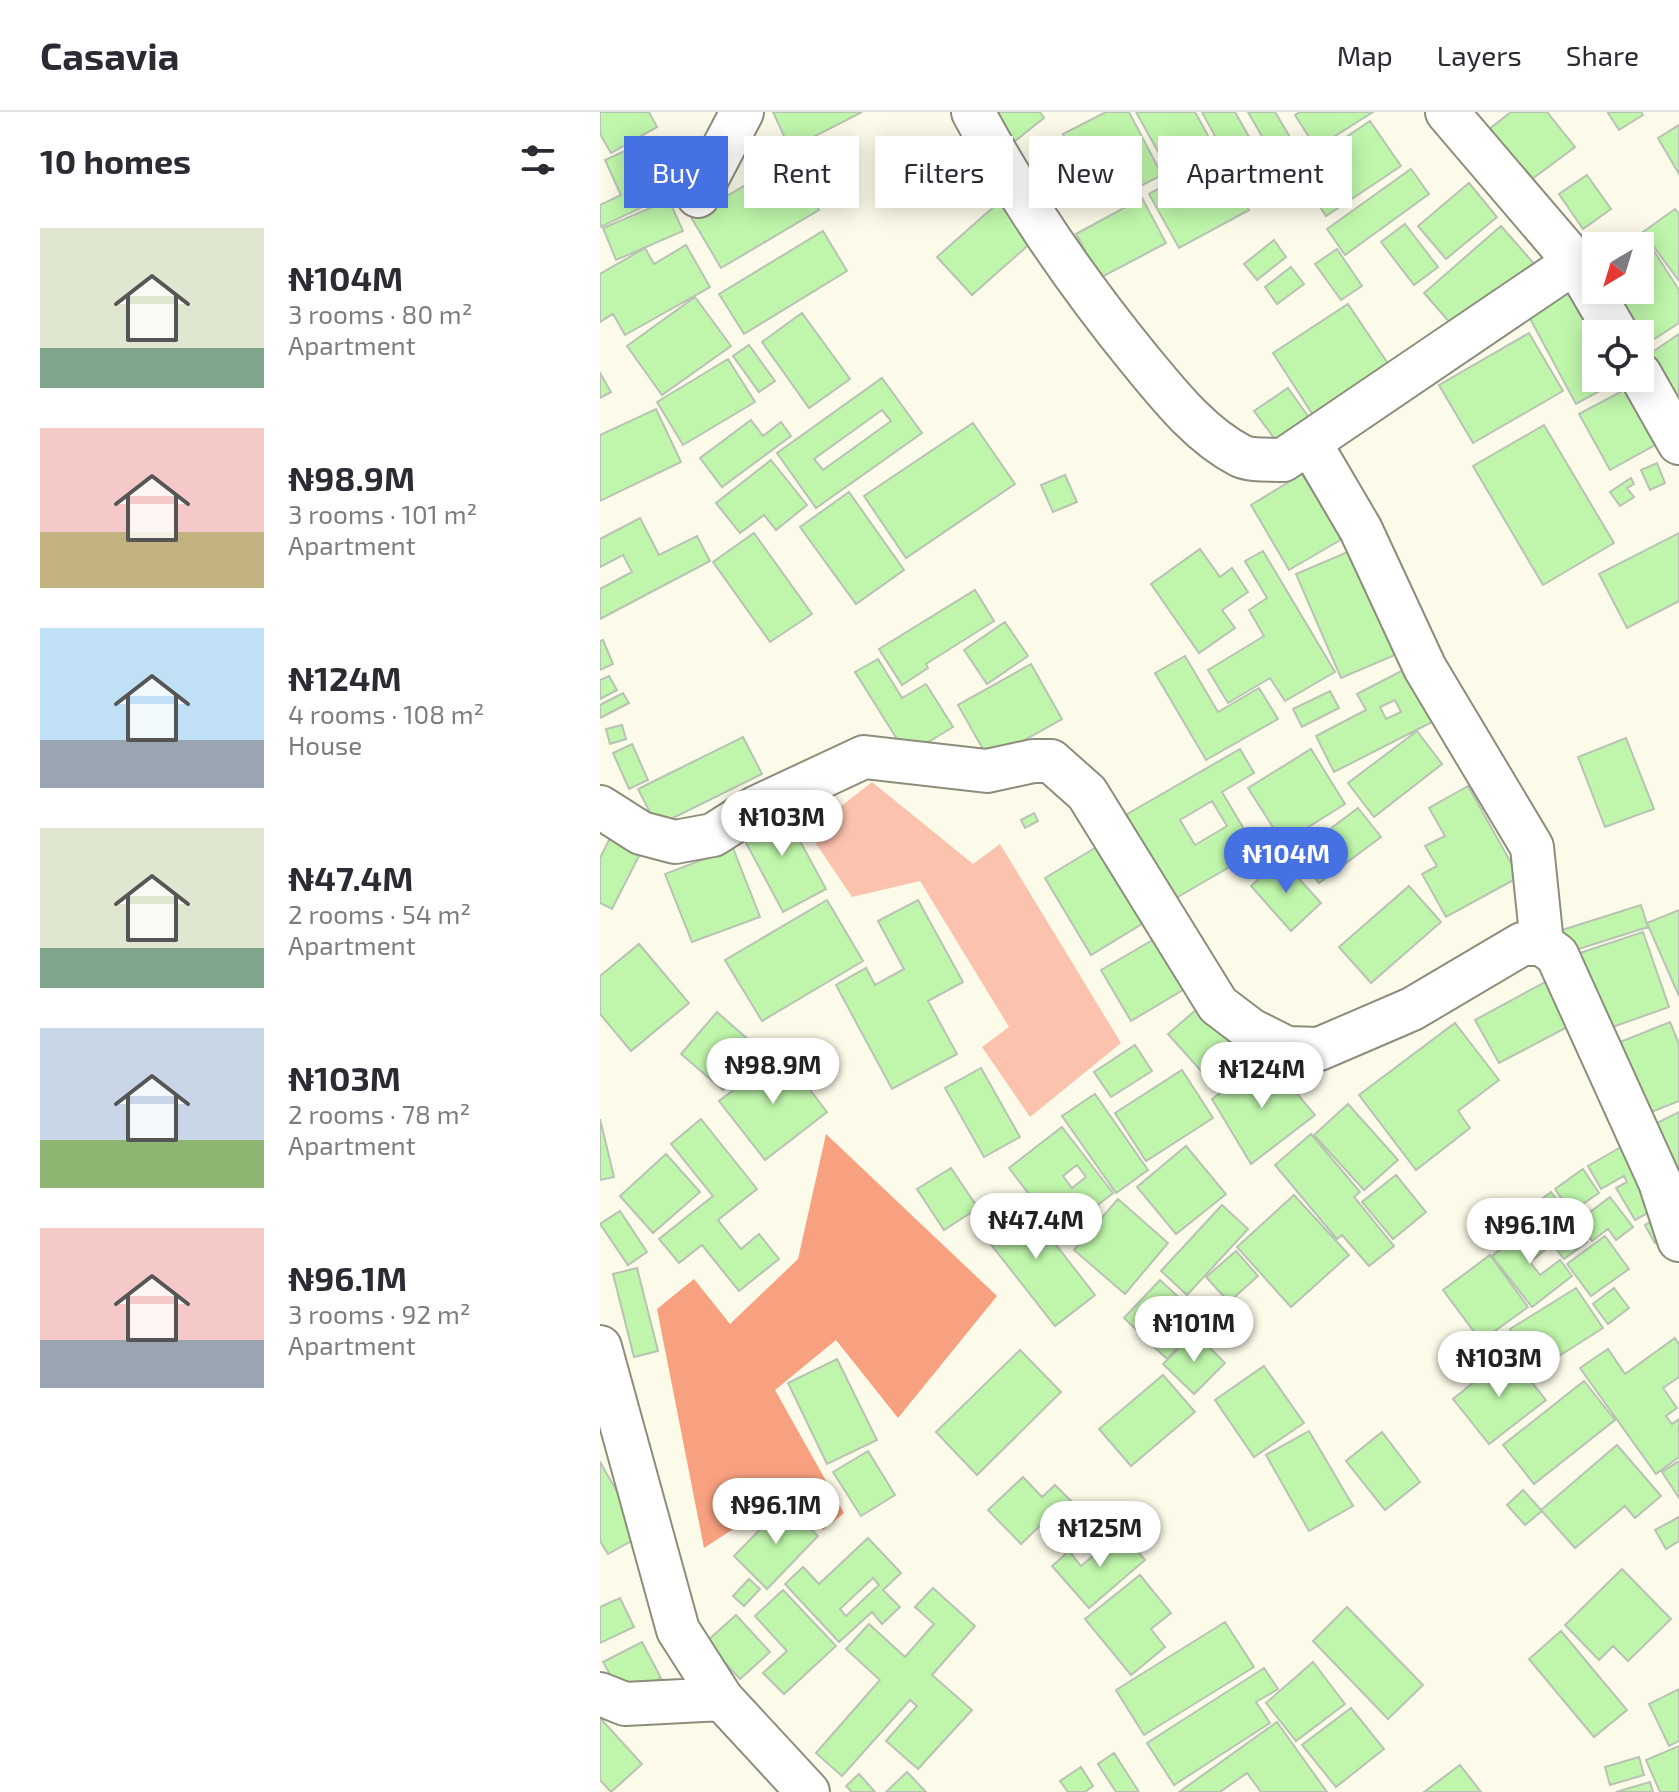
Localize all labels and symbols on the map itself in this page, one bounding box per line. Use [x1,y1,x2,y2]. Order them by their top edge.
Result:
north arrow [1582,232,1654,304]
pin: ₦103M [726,790,838,858]
pin: ₦104M [1230,827,1342,895]
pin: ₦98.9M [708,1038,838,1106]
pin: ₦124M [1206,1042,1318,1110]
pin: ₦47.4M [971,1193,1101,1261]
pin: ₦96.1M [1465,1198,1595,1266]
pin: ₦101M [1138,1296,1250,1364]
pin: ₦103M [1443,1331,1555,1399]
pin: ₦96.1M [711,1478,841,1546]
pin: ₦125M [1044,1501,1156,1569]

